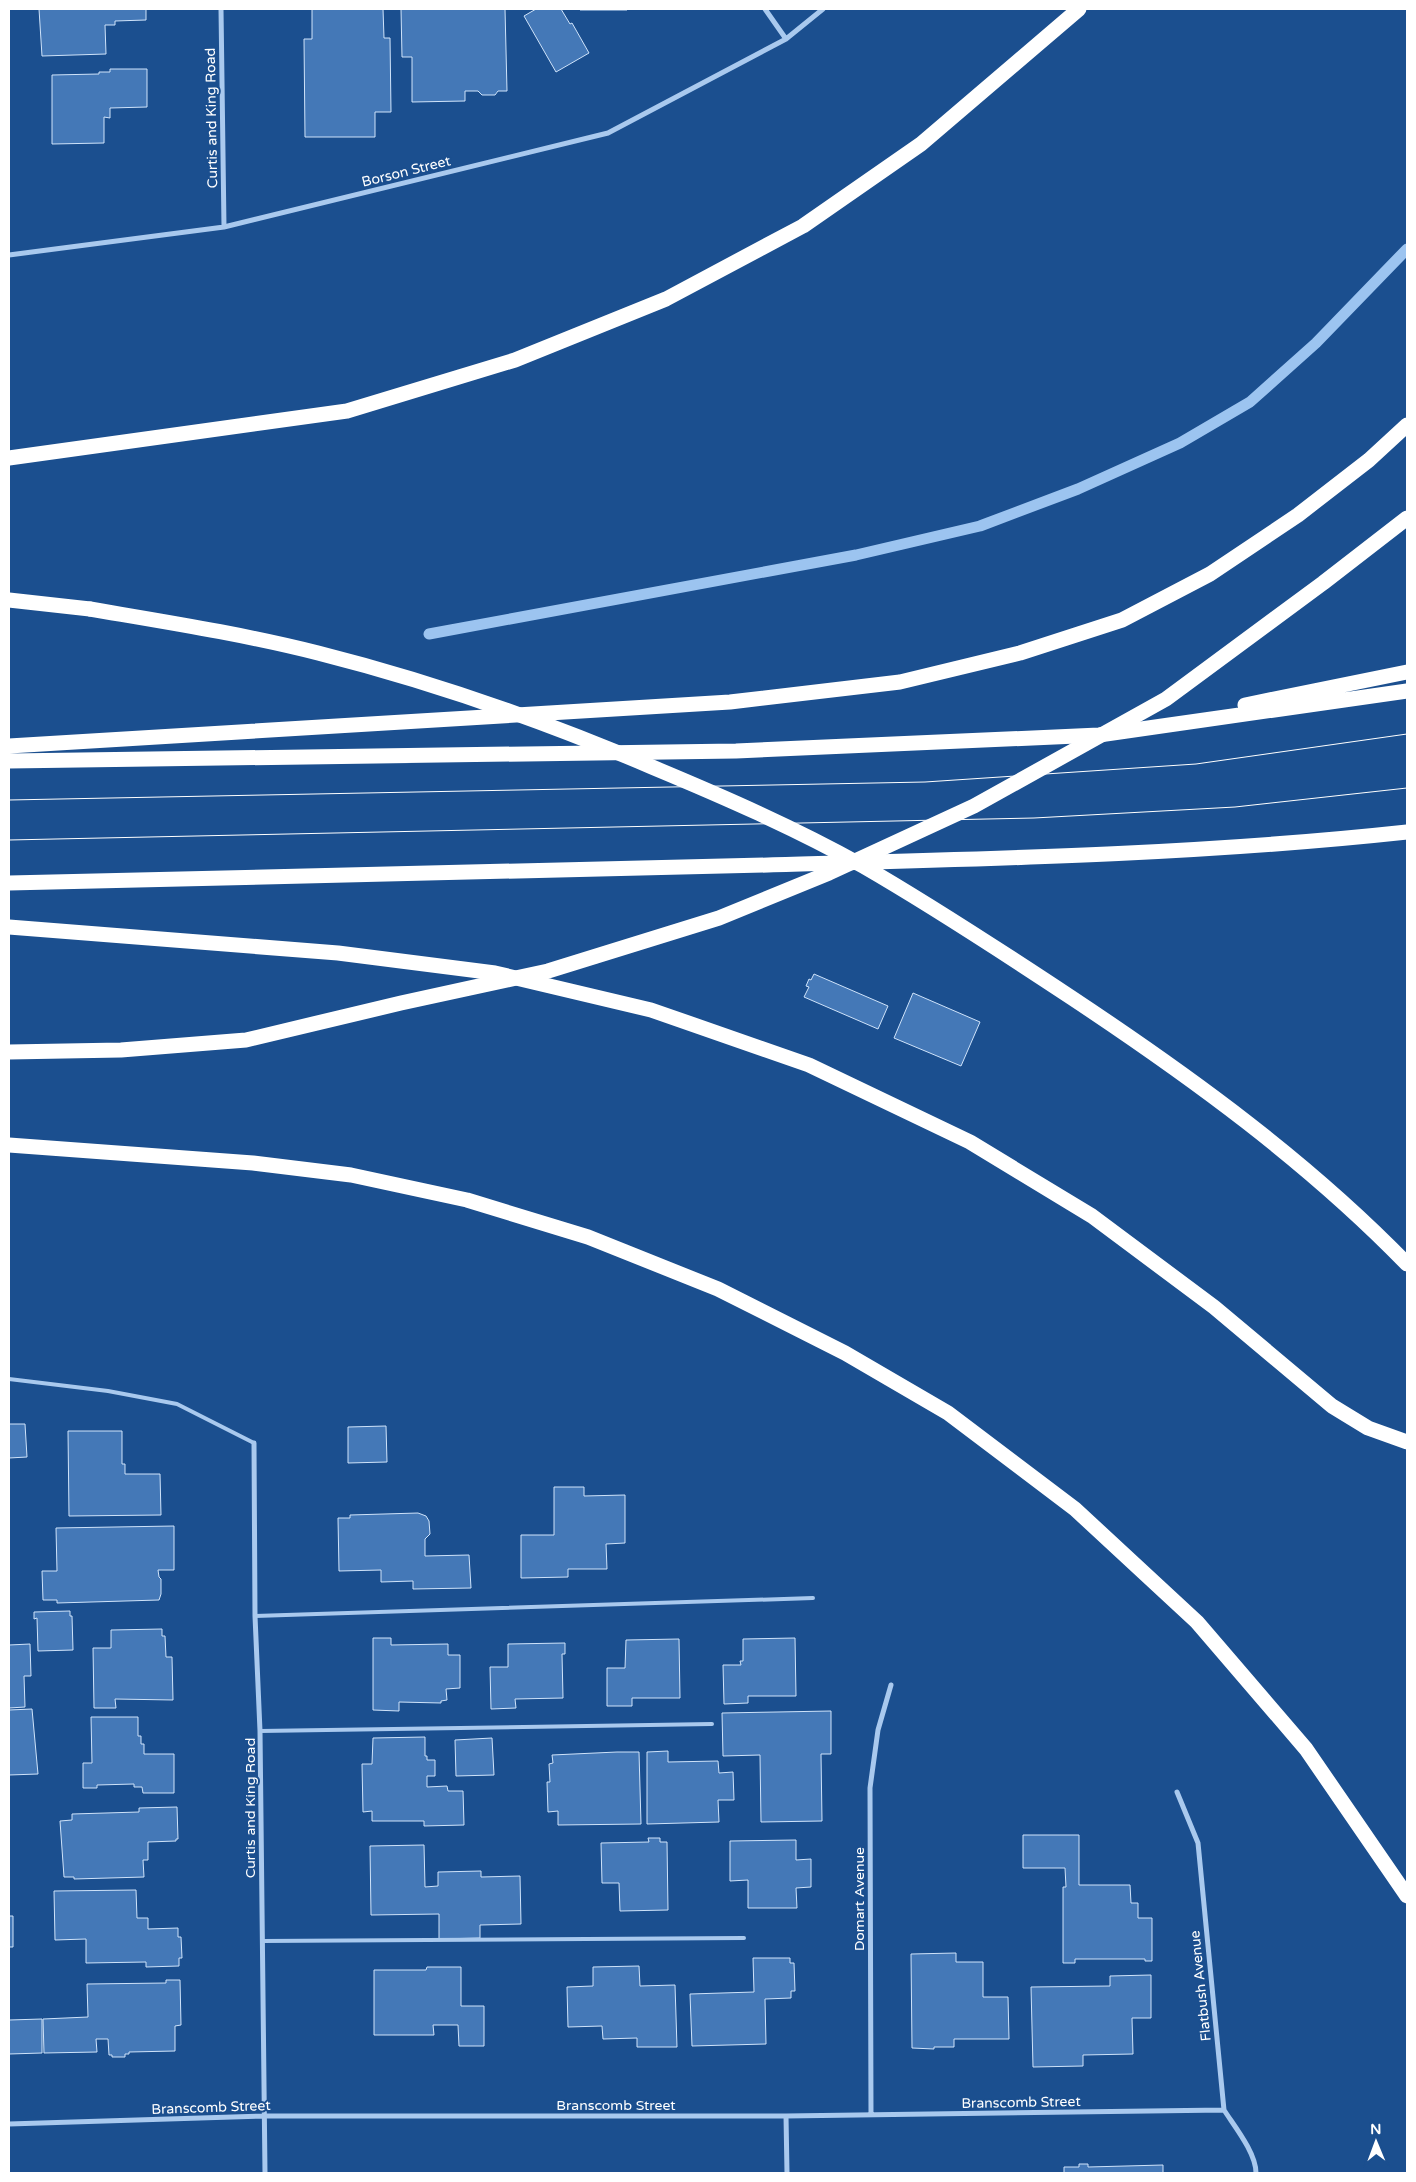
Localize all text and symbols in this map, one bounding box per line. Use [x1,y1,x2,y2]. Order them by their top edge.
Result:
street label: Curtis and King Road [202,48,221,188]
street label: Borson Street [360,152,453,191]
street label: Curtis and King Road [242,1738,259,1878]
street label: Domart Avenue [851,1847,868,1951]
street label: Flatbush Avenue [1186,1930,1215,2042]
street label: Branscomb Street [961,2093,1081,2112]
street label: Branscomb Street [151,2097,272,2118]
street label: Branscomb Street [556,2097,676,2114]
north arrow [1351,2117,1401,2167]
text: N [1370,2121,1382,2138]

